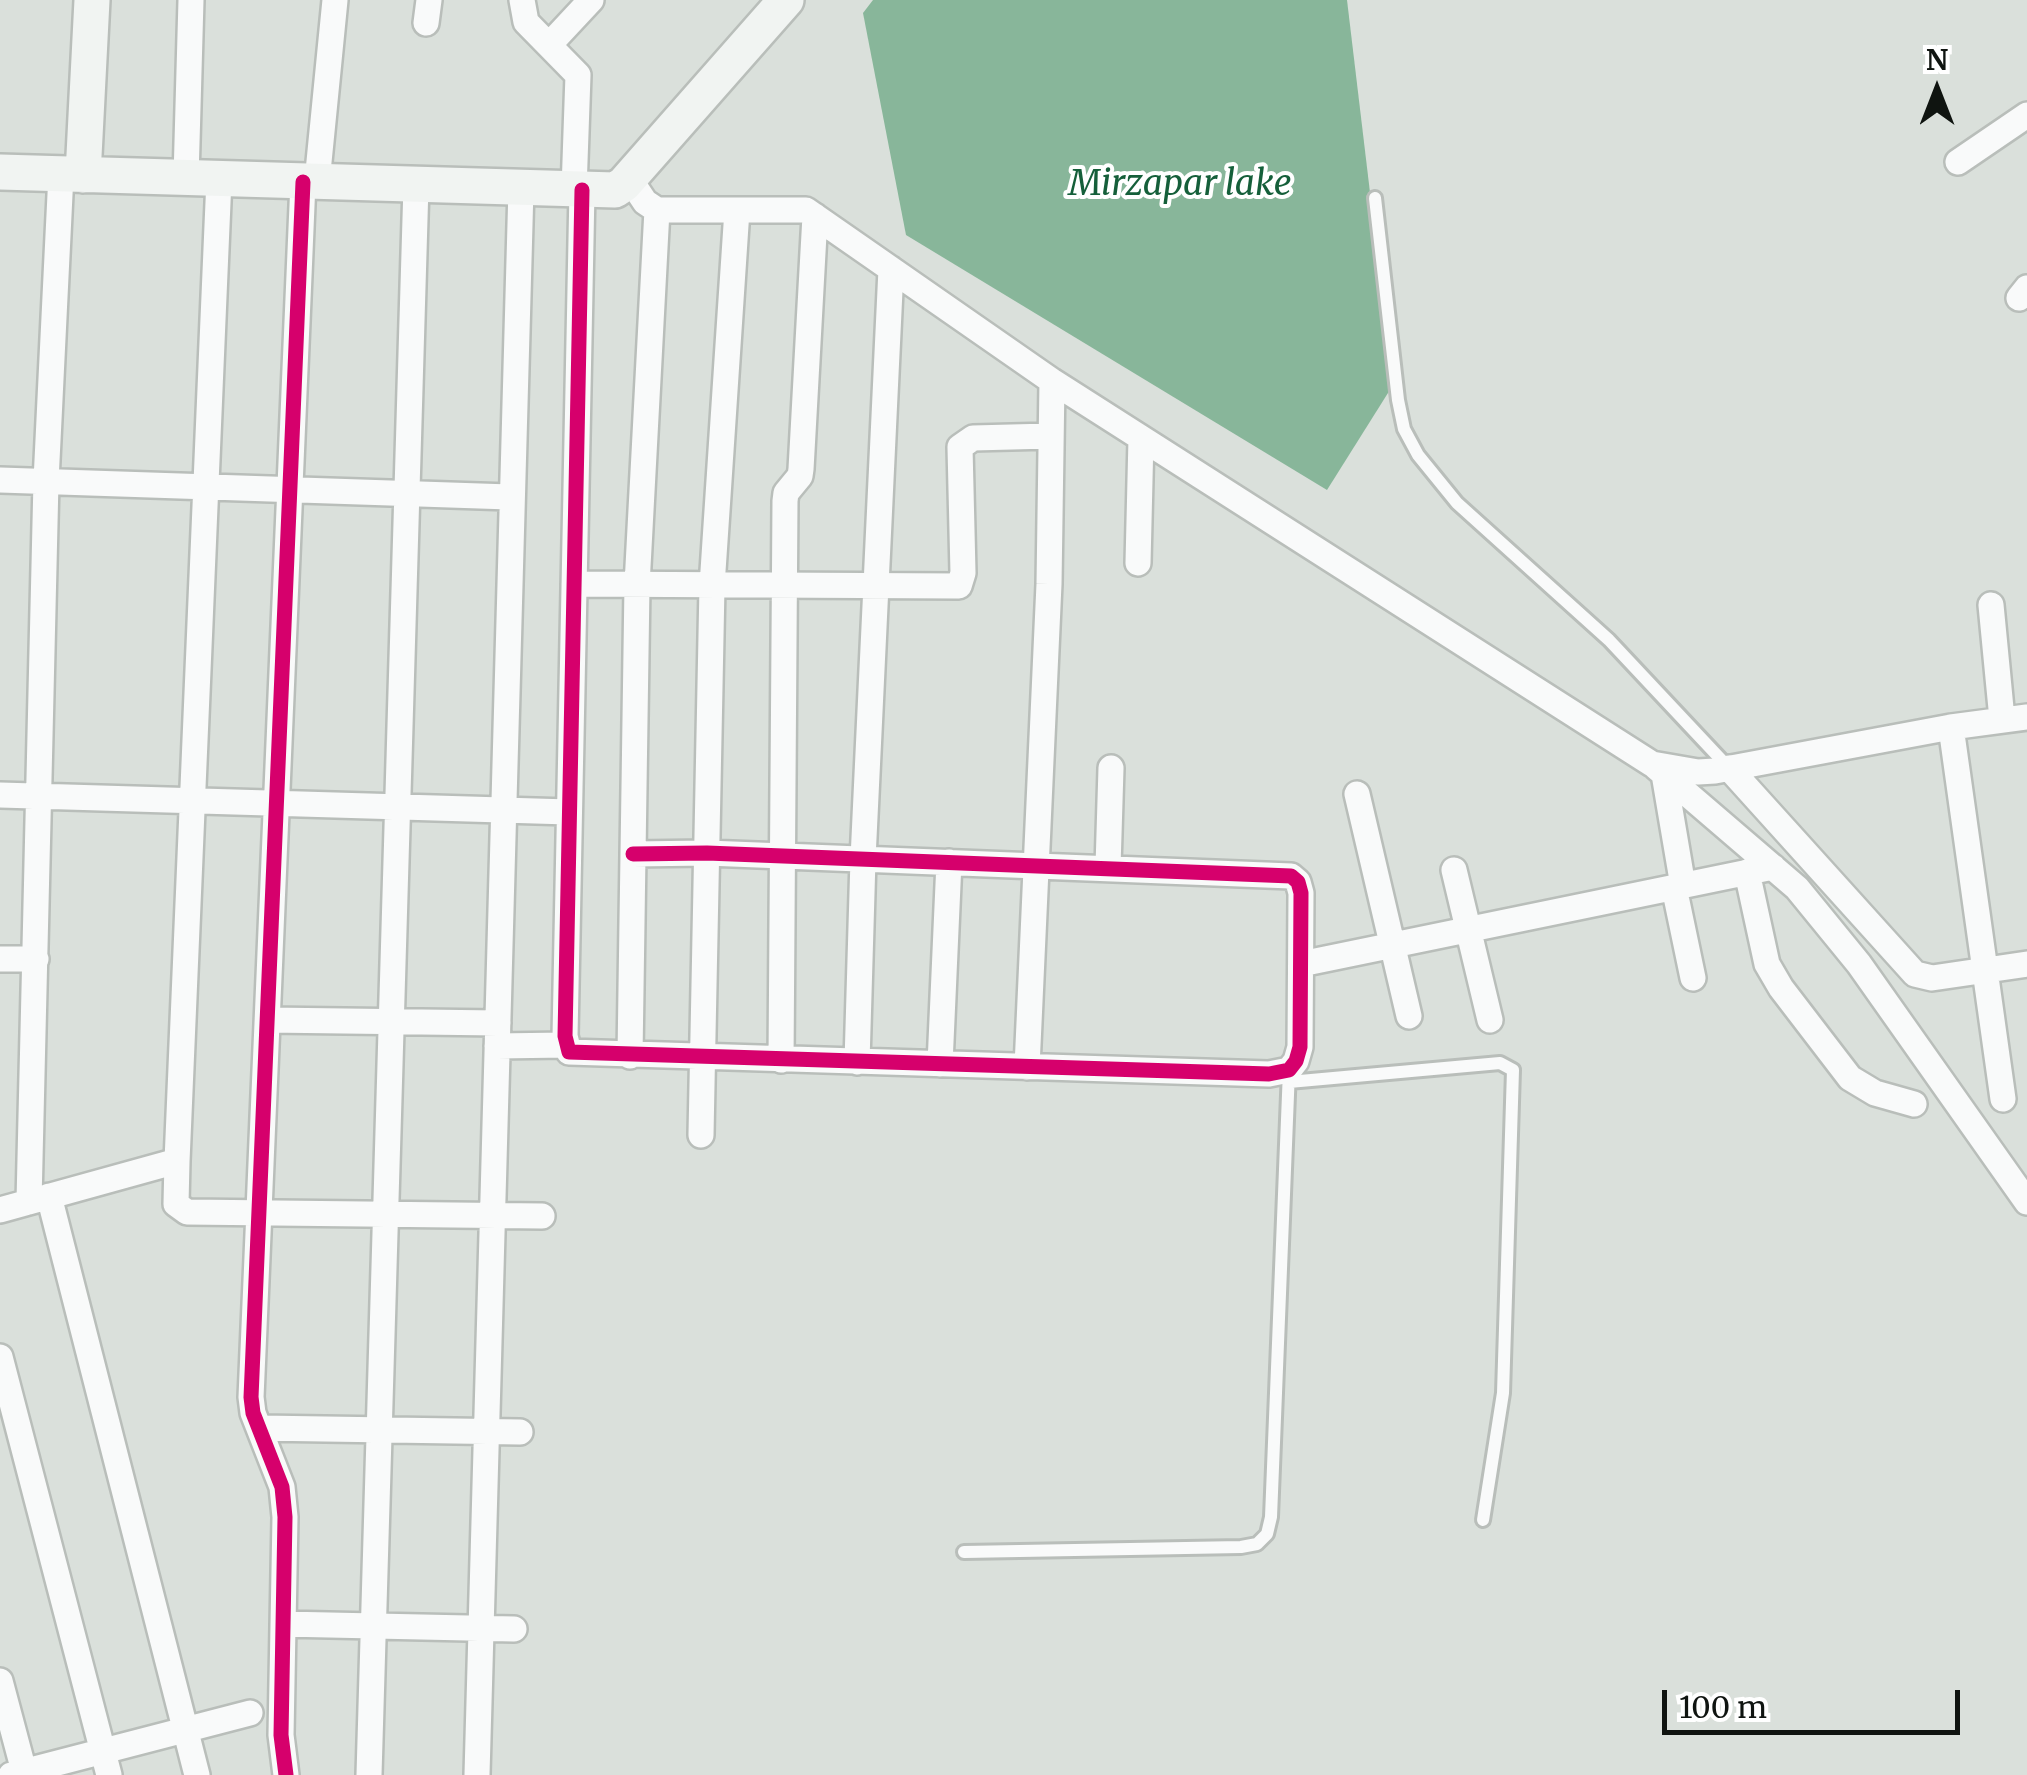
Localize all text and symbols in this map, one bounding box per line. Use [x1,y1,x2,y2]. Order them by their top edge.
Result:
north arrow [1887,40,1987,140]
text: N [1926,42,1948,78]
water label: Mirzapar lake [1068,164,1292,206]
scale bar [1667,1670,1964,1732]
text: 100 m [1679,1688,1767,1726]

